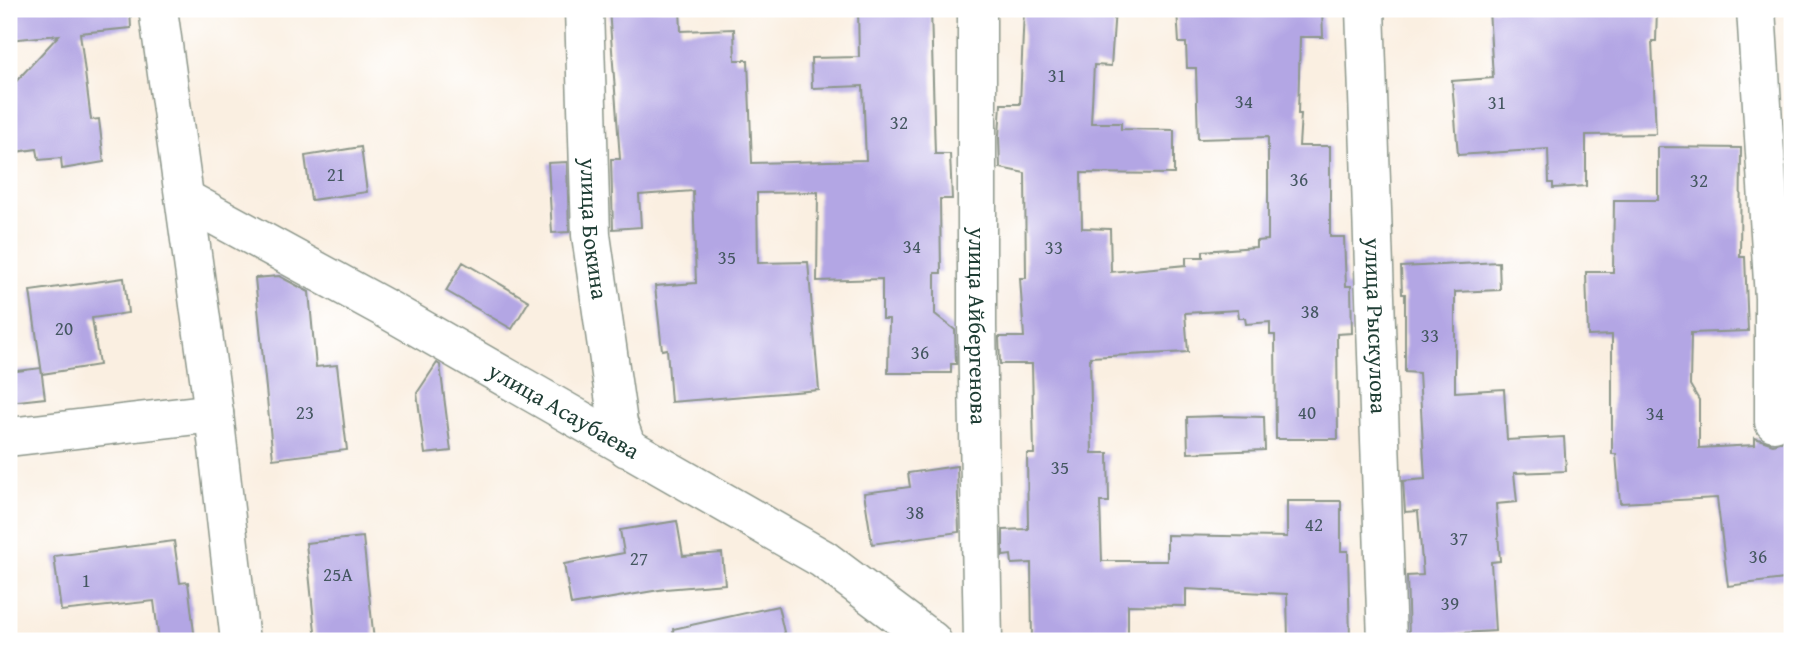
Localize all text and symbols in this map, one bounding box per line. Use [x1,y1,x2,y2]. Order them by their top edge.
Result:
house number: 31 [1048,61,1066,89]
house number: 34 [1235,87,1253,115]
house number: 31 [1488,88,1506,116]
house number: 32 [890,108,908,136]
street label: улица Бокина [573,156,617,302]
house number: 21 [327,160,345,188]
house number: 36 [1290,165,1308,193]
house number: 32 [1690,166,1708,194]
street label: улица Айбергенова [961,226,996,425]
house number: 34 [903,232,921,260]
house number: 33 [1045,233,1063,261]
street label: улица Рыскулова [1357,236,1396,414]
house number: 35 [718,243,736,271]
house number: 38 [1301,297,1319,325]
house number: 20 [55,314,73,342]
house number: 33 [1421,321,1439,349]
house number: 36 [911,338,929,366]
street label: улица Асаубаева [481,353,646,467]
house number: 23 [296,398,314,426]
house number: 40 [1298,398,1316,426]
house number: 34 [1646,399,1664,427]
house number: 35 [1051,453,1069,481]
house number: 38 [906,498,924,526]
house number: 42 [1305,510,1323,538]
house number: 37 [1450,524,1468,552]
house number: 36 [1749,542,1767,570]
house number: 27 [630,544,648,572]
house number: 25А [323,560,353,588]
house number: 1 [81,566,91,594]
house number: 39 [1441,589,1459,617]

